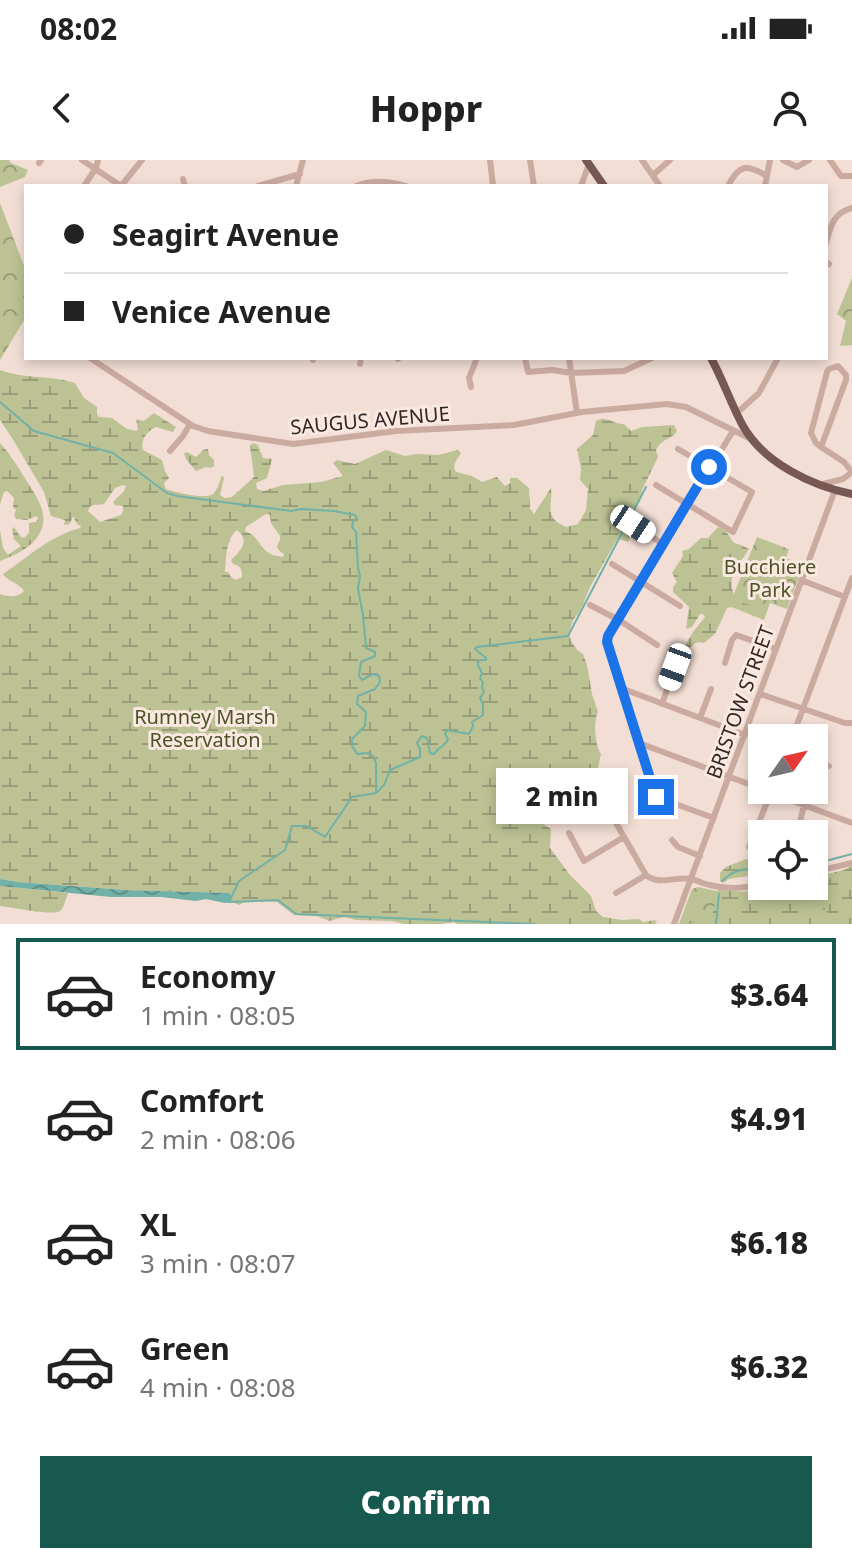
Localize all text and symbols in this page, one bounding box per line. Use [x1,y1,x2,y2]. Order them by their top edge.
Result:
text: 08:02 [40,8,117,49]
text: Hoppr [370,84,482,133]
icon: back [40,86,84,130]
icon: person [768,86,812,130]
text: Seagirt Avenue [112,214,339,255]
text: Venice Avenue [112,291,331,332]
street label: SAUGUS AVENUE [289,400,451,440]
route start [691,449,727,485]
car [606,501,660,547]
park label: Bucchiere Park [724,553,816,603]
street label: BRISTOW STREET [700,622,780,782]
car [656,640,694,694]
park label: Rumney Marsh Reservation [134,703,276,753]
north arrow [748,724,828,804]
map controls [748,724,828,900]
callout: 2 min [496,769,628,825]
text: 2 min [526,778,598,814]
route end [638,779,674,815]
button: locate [748,820,828,900]
text: Economy [140,956,276,997]
icon: car [44,958,116,1030]
text: $3.64 [730,974,808,1015]
text: 1 min · 08:05 [140,997,296,1033]
text: Comfort [140,1080,264,1121]
icon: car [44,1082,116,1154]
text: $4.91 [730,1098,808,1139]
text: 2 min · 08:06 [140,1121,296,1157]
text: XL [140,1204,177,1245]
icon: car [44,1206,116,1278]
text: $6.18 [730,1222,808,1263]
text: 3 min · 08:07 [140,1245,296,1281]
text: Green [140,1328,230,1369]
icon: car [44,1330,116,1402]
text: $6.32 [730,1346,808,1387]
text: 4 min · 08:08 [140,1369,296,1405]
button: Confirm [40,1456,812,1548]

